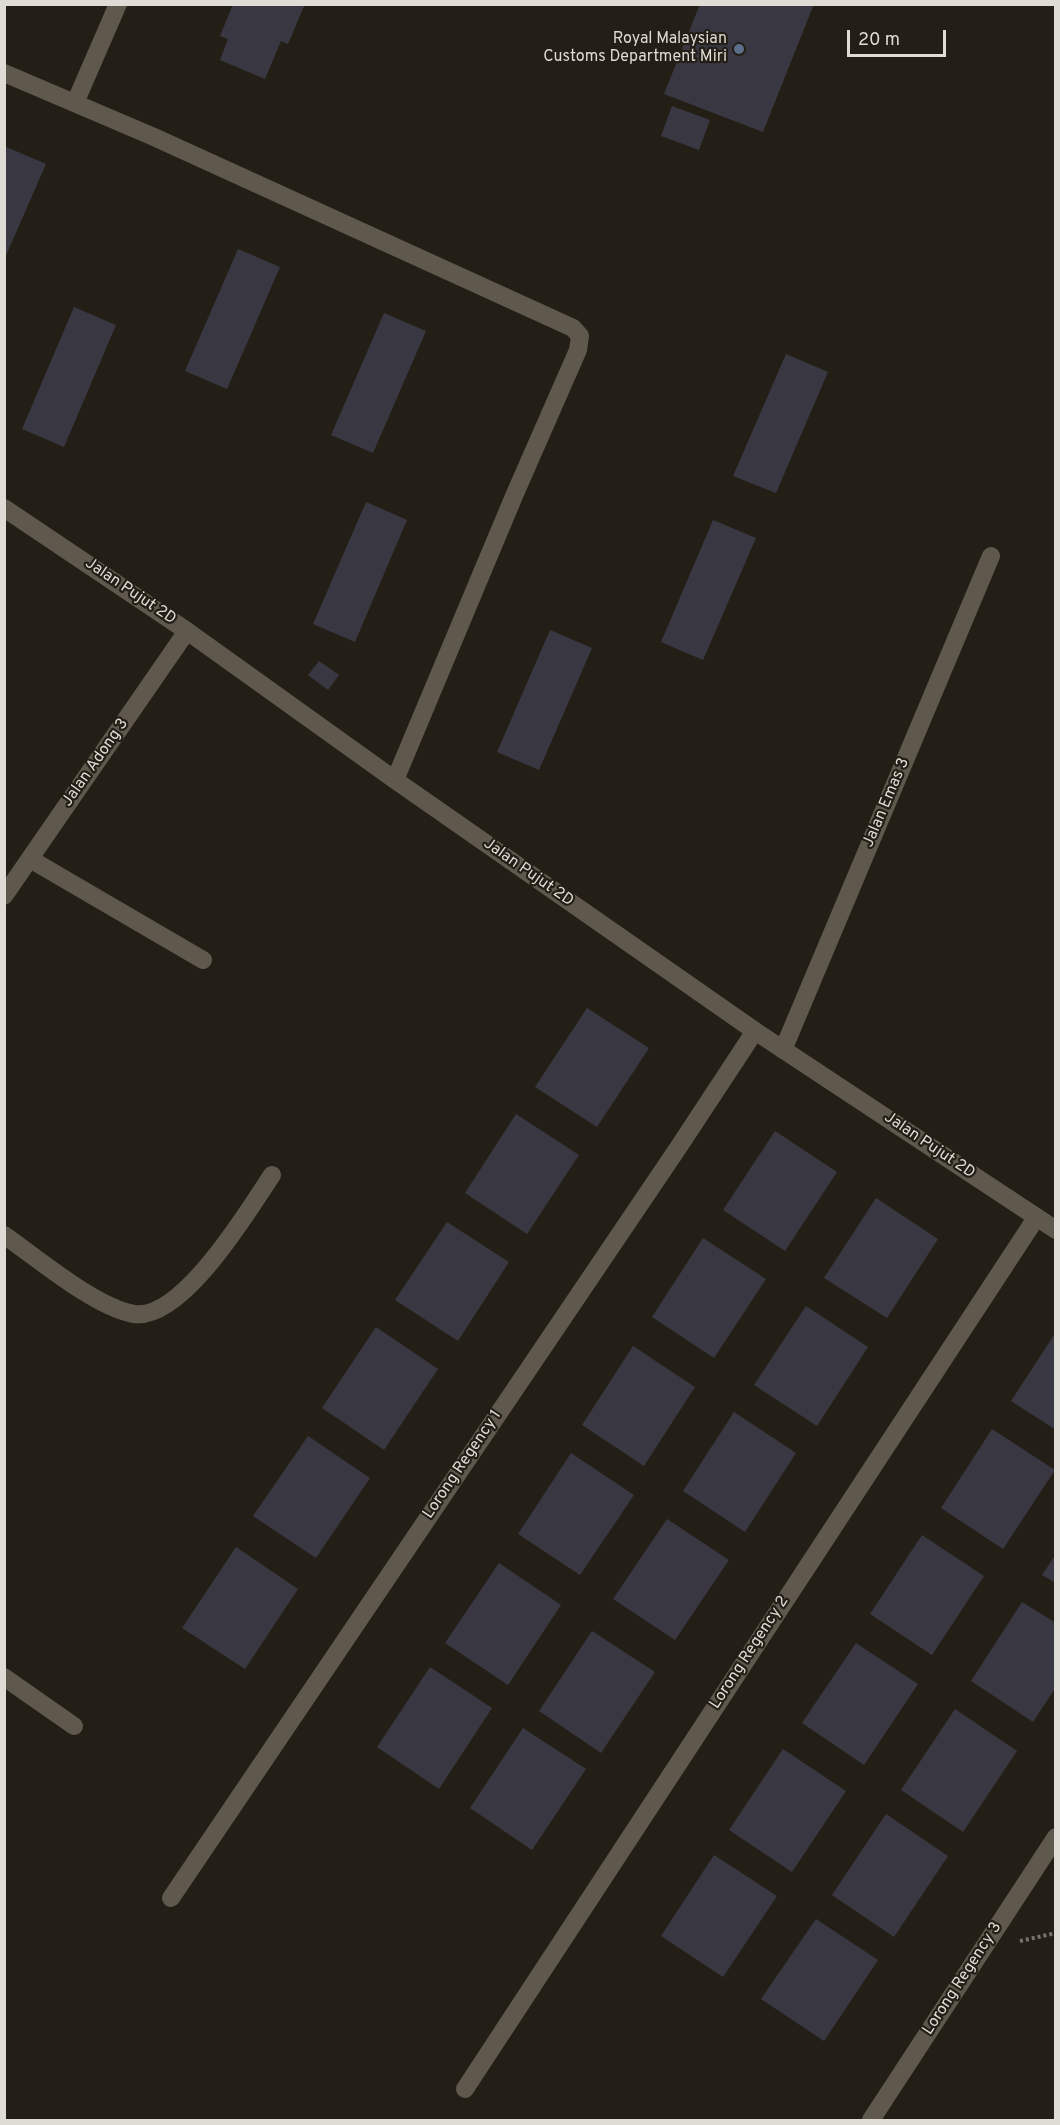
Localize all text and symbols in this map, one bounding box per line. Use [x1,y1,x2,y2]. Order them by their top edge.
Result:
scale bar [850,18,949,56]
text: 20 m [858,29,900,52]
place label: Royal Malaysian Customs Department Miri [543,30,727,68]
marker: Royal Malaysian Customs Department Miri [732,42,746,56]
street label: Jalan Pujut 2D [81,554,179,630]
street label: Jalan Adong 3 [59,715,133,811]
street label: Jalan Emas 3 [860,755,914,851]
street label: Jalan Pujut 2D [479,835,577,911]
street label: Jalan Pujut 2D [880,1108,978,1184]
street label: Lorong Regency 1 [420,1407,506,1523]
street label: Lorong Regency 2 [706,1593,794,1713]
street label: Lorong Regency 3 [919,1919,1007,2039]

